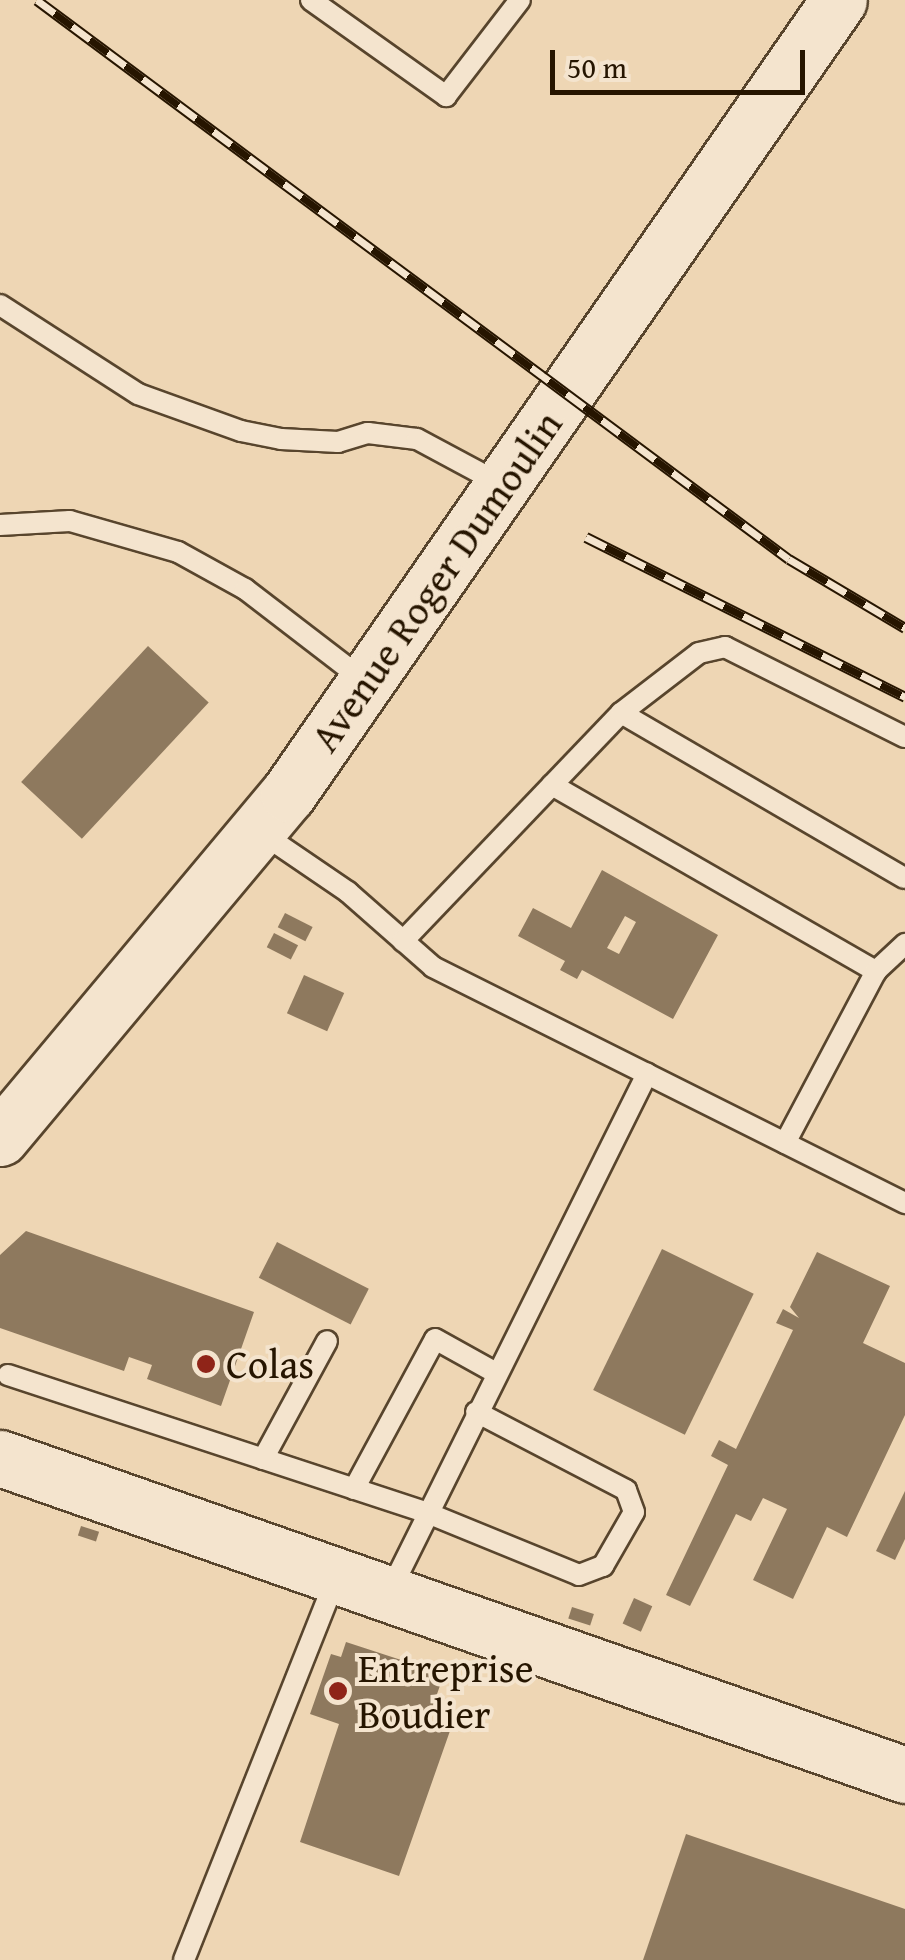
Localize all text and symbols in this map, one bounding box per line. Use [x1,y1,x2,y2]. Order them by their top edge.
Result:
scale bar [555,30,810,92]
text: 50 m [567,45,627,89]
street label: Avenue Roger Dumoulin [300,401,572,761]
place label: Colas [226,1340,314,1388]
marker: Colas [195,1353,217,1375]
place label: Entreprise Boudier [358,1644,533,1738]
marker: Entreprise Boudier [327,1680,349,1702]

